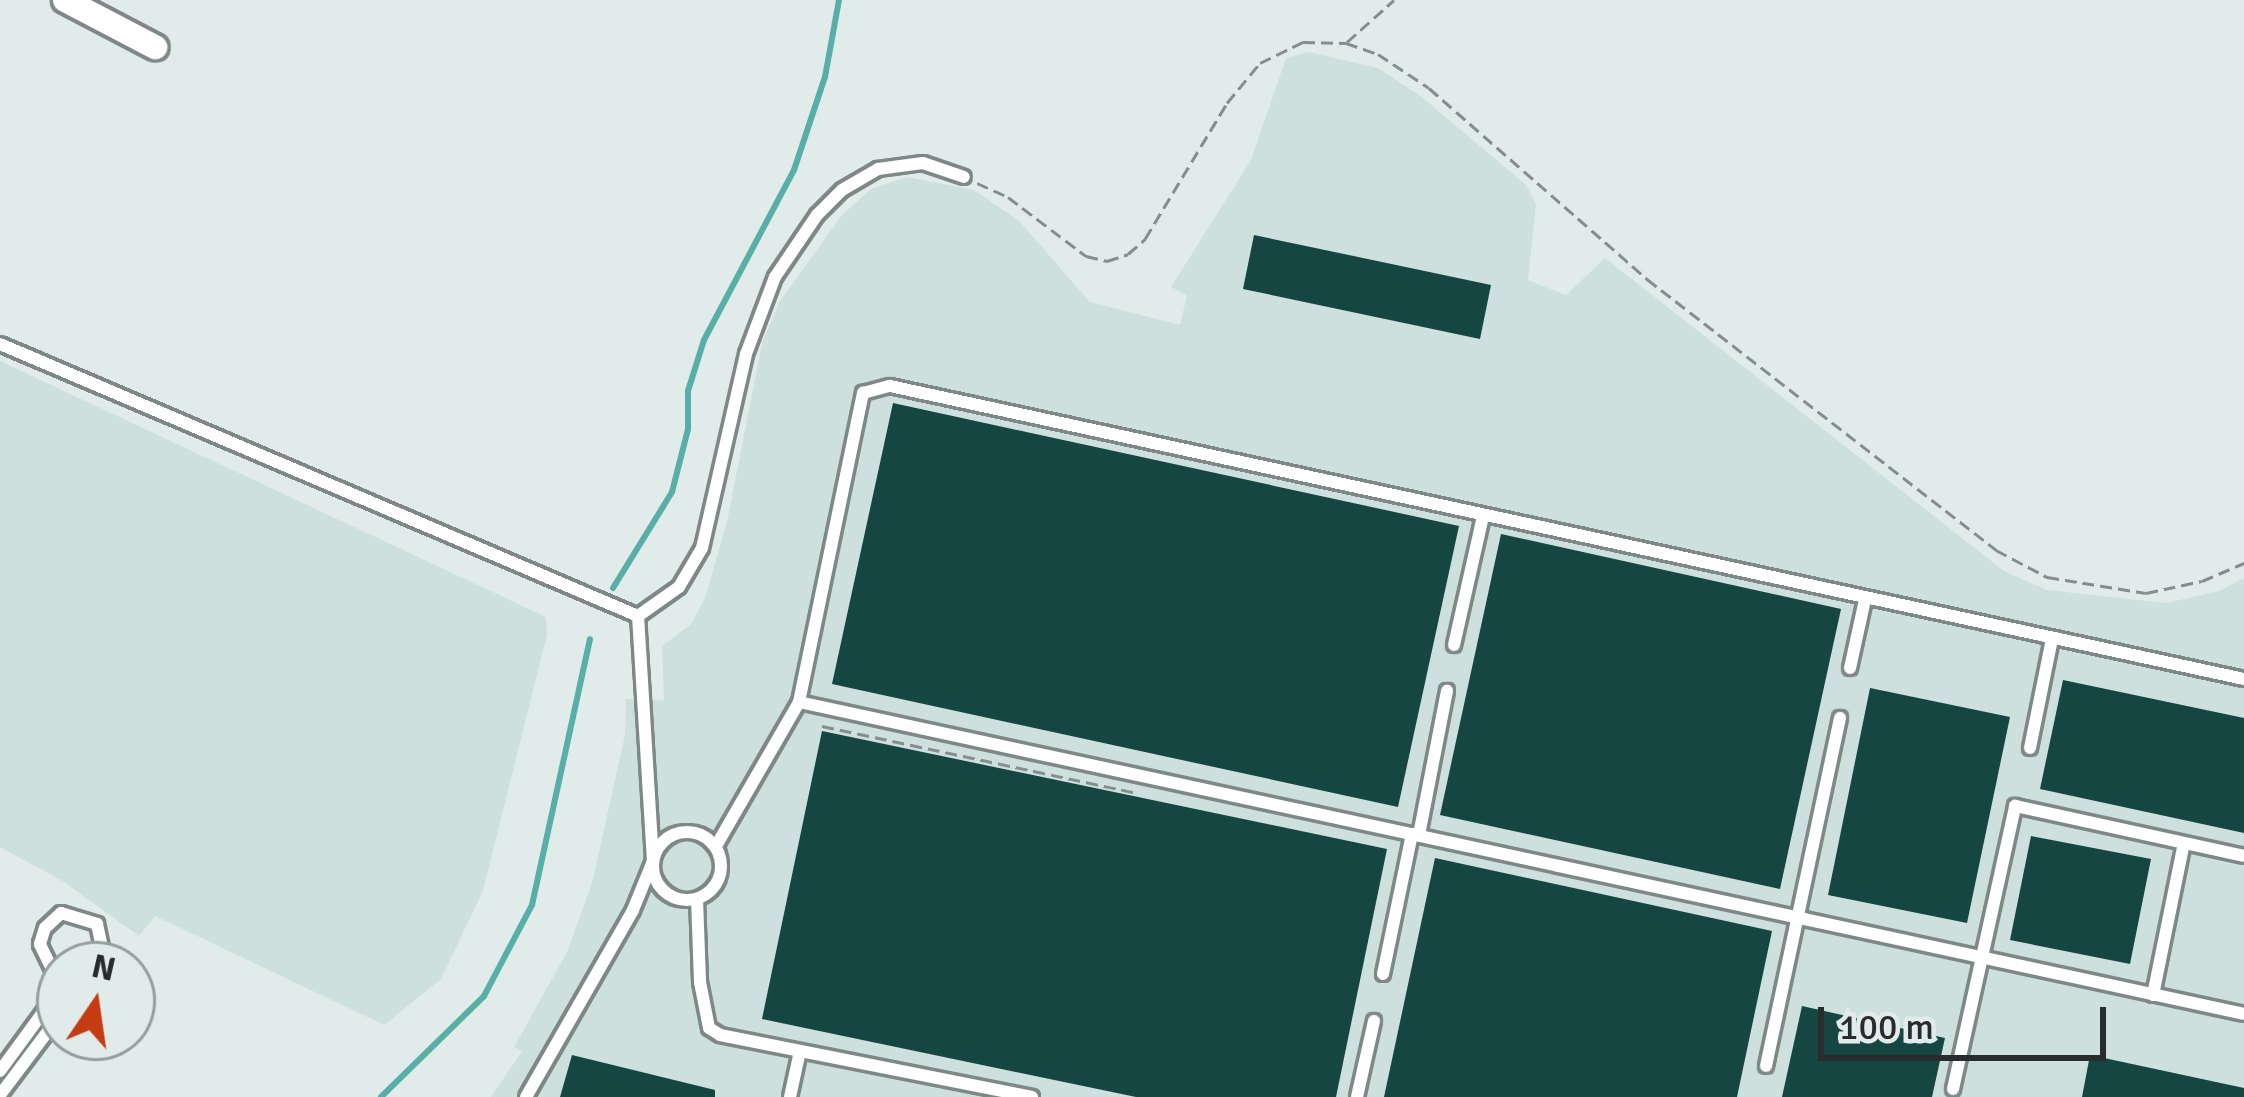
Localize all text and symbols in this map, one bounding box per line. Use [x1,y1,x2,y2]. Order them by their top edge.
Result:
north arrow [36,941,156,1061]
text: N [88,946,119,991]
scale bar [1824,983,2112,1057]
text: 100 m [1839,1005,1934,1050]

